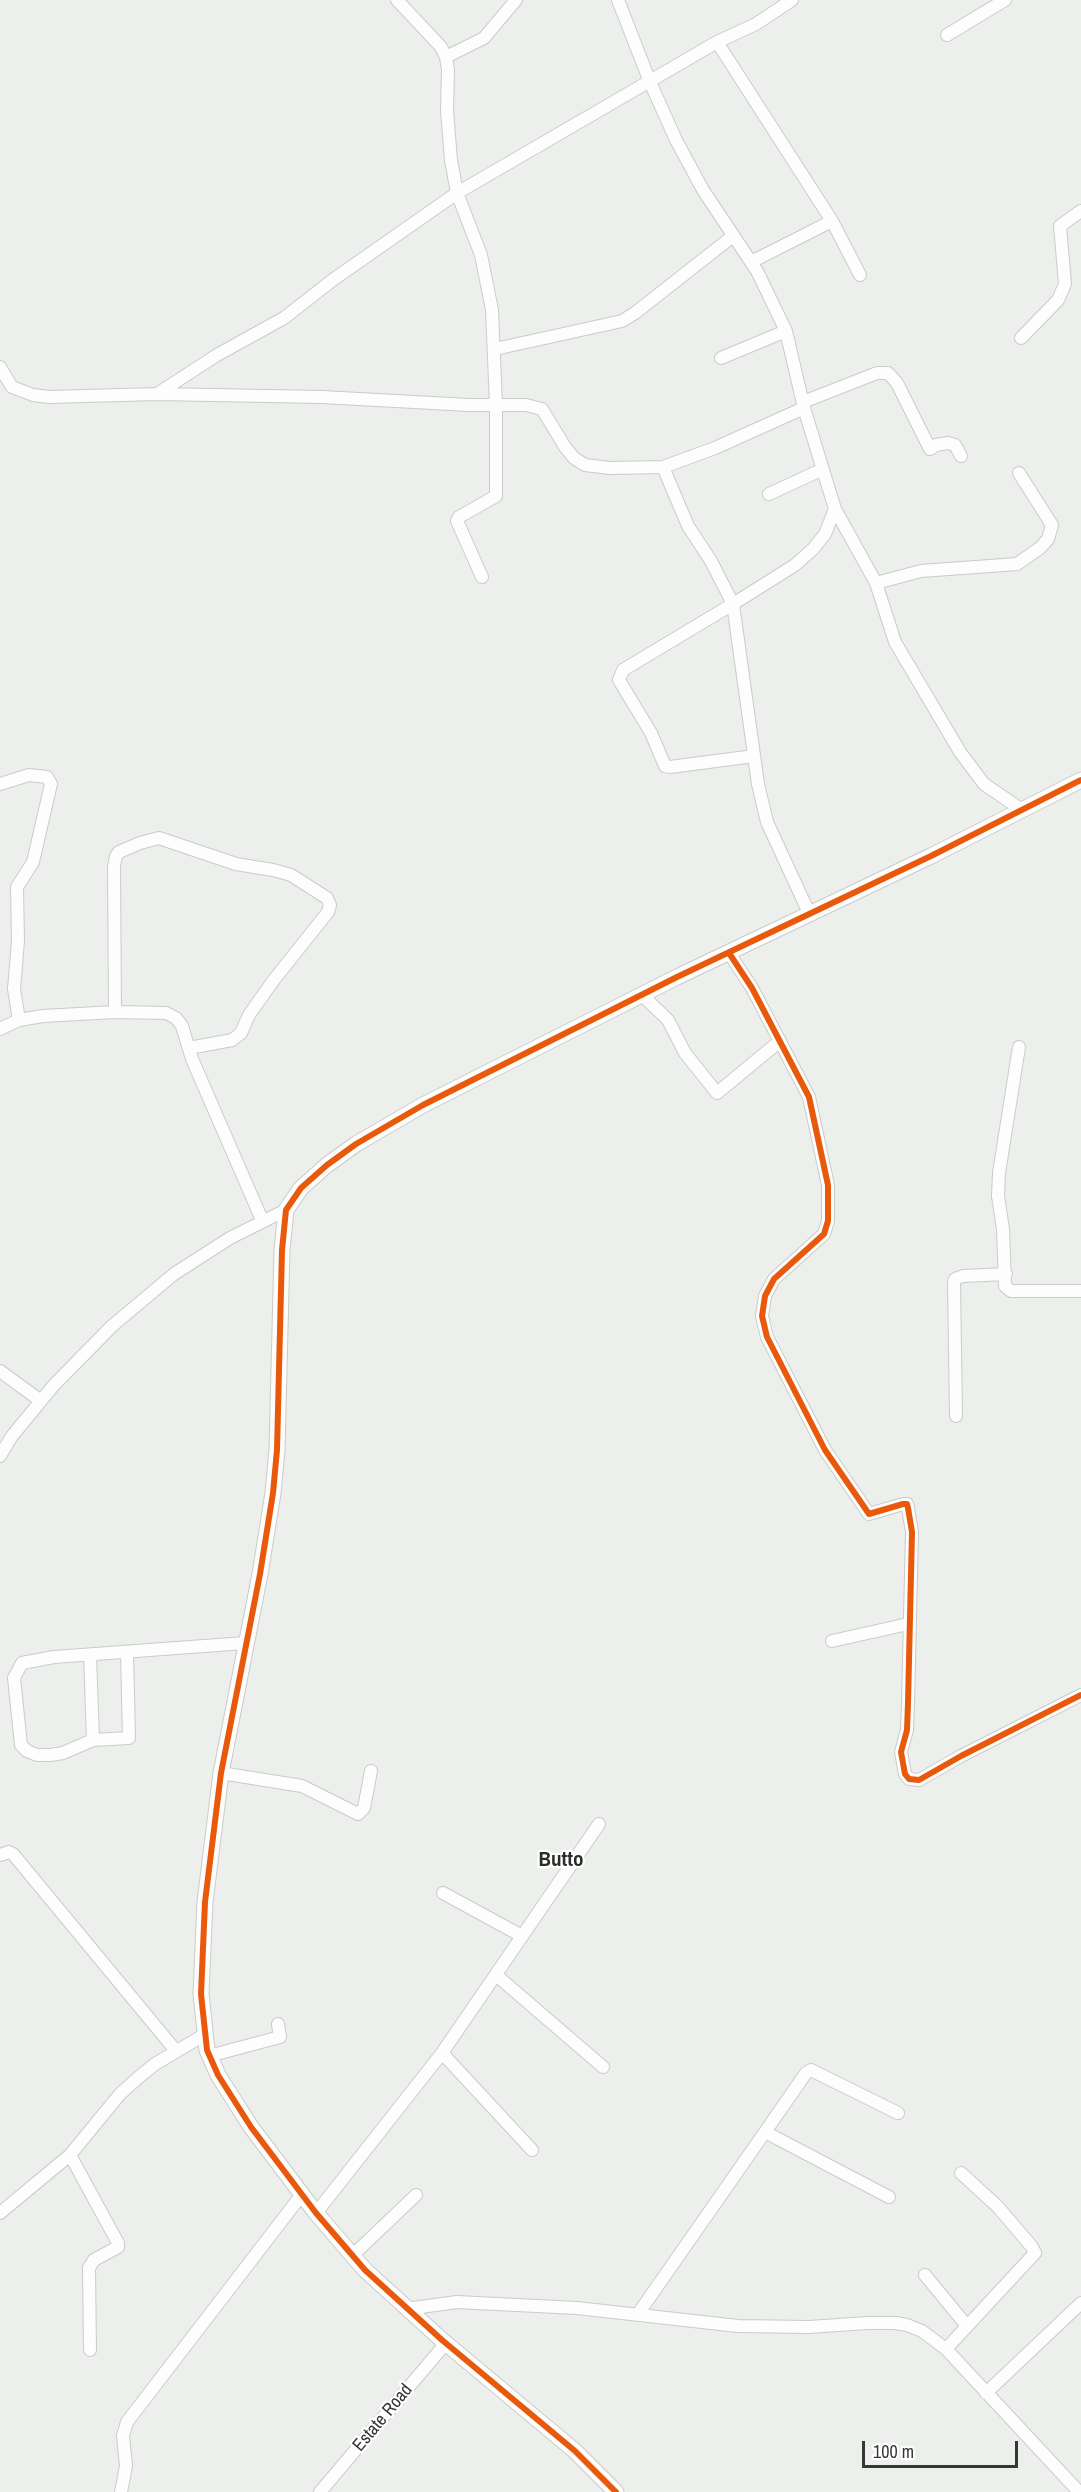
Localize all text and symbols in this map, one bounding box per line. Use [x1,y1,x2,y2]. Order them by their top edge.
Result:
district label: Butto [539,1847,583,1873]
street label: Estate Road [349,2380,417,2456]
scale bar [865,2429,1021,2467]
text: 100 m [873,2439,914,2464]

